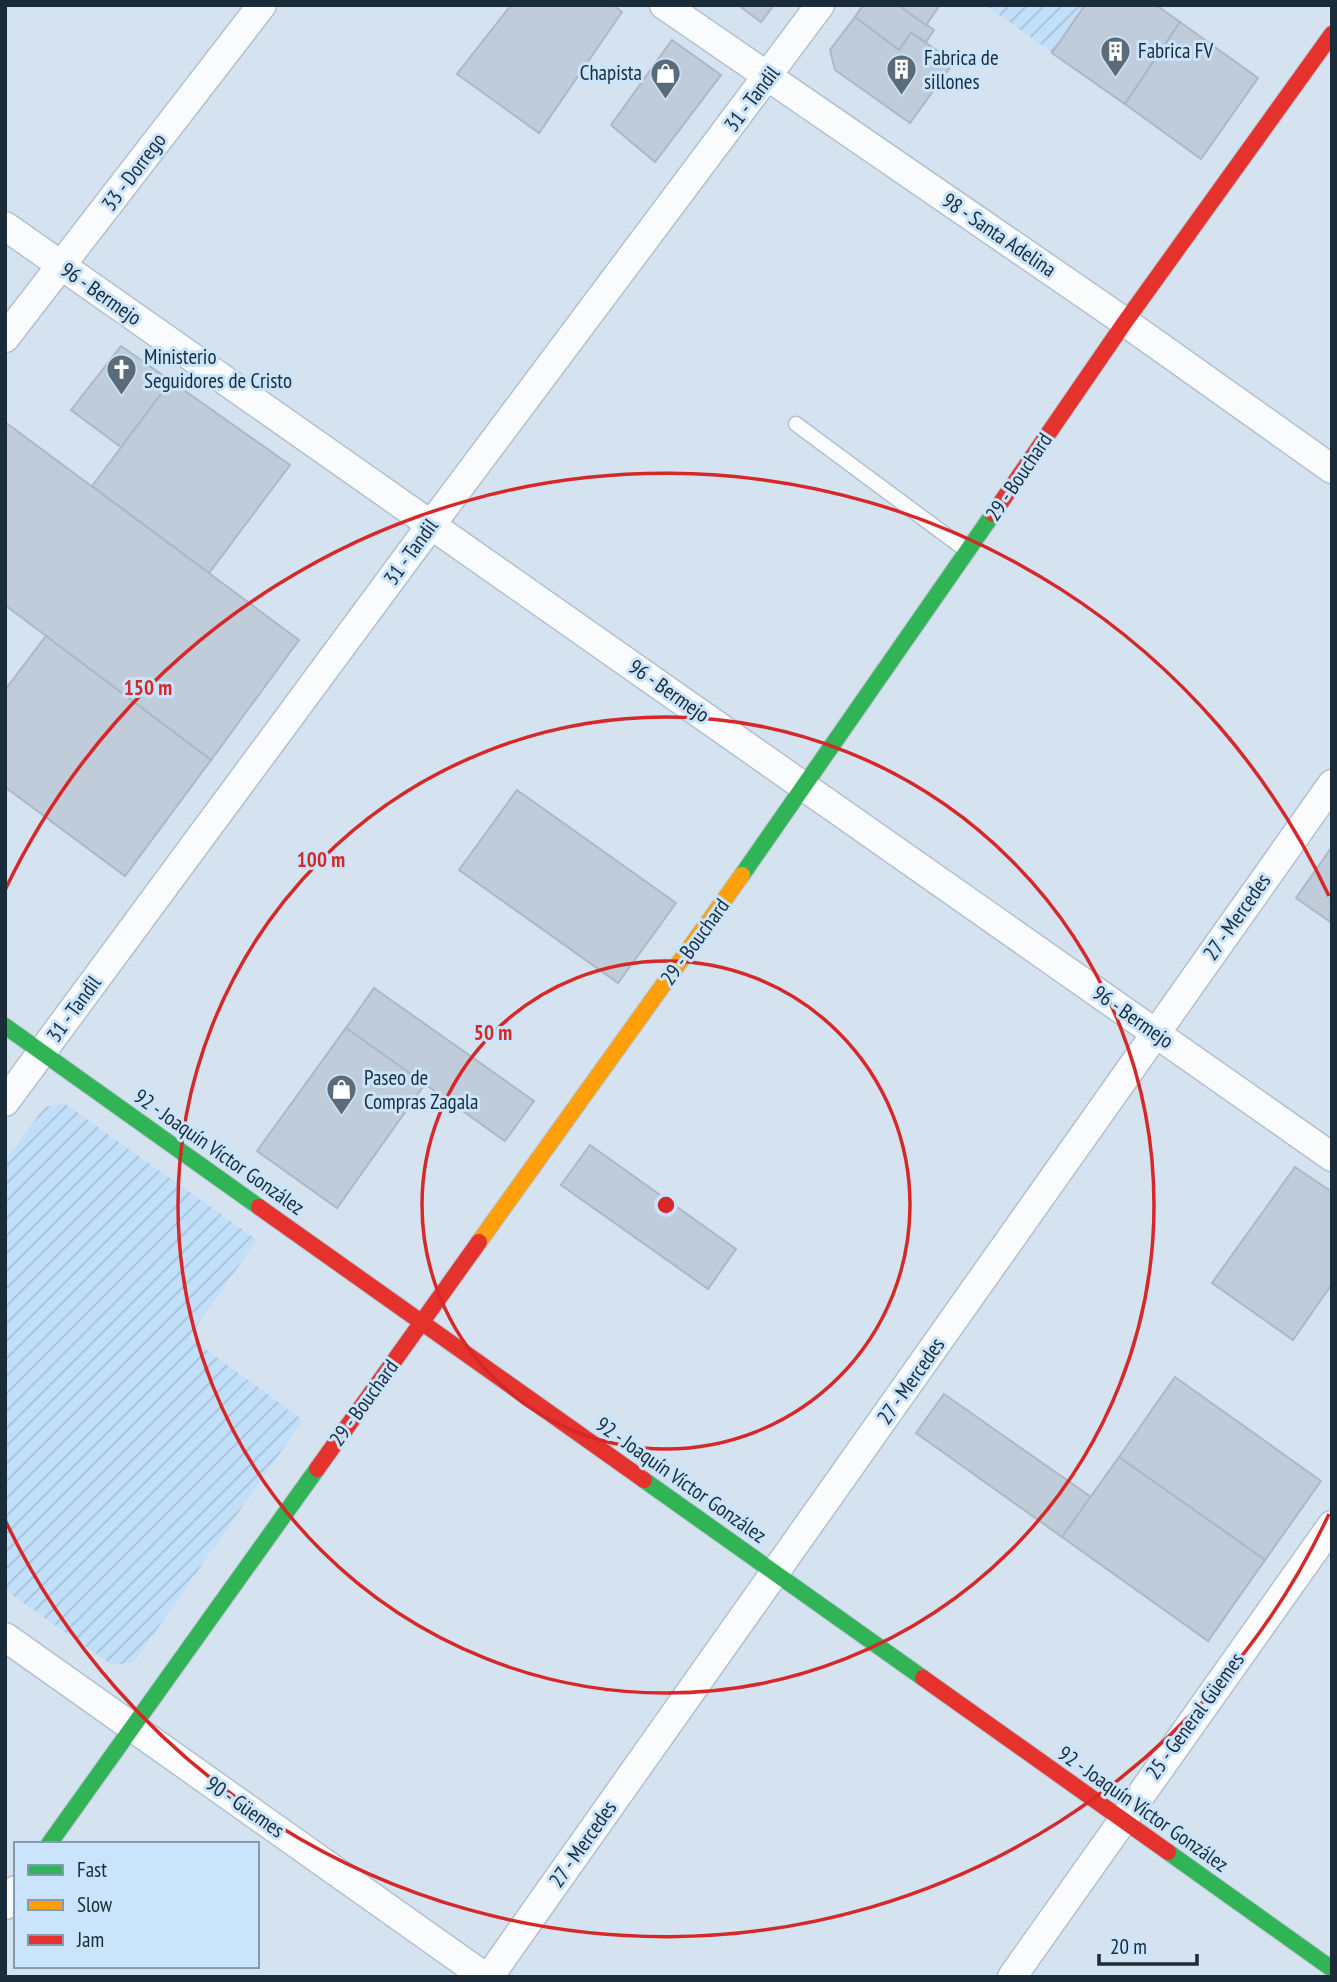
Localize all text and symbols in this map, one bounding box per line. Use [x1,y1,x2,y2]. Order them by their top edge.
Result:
building icon: Fabrica FV [1098,34,1132,78]
place label: Fabrica FV [1138,37,1213,64]
place label: Fabrica de sillones [924,44,999,95]
building icon: Fabrica de sillones [884,53,918,97]
shop icon: Chapista [648,56,682,100]
place label: Chapista [580,59,642,86]
street label: 31 - Tandil [718,60,785,137]
street label: 33 - Dorrego [96,127,172,216]
street label: 98 - Santa Adelina [937,187,1061,283]
street label: 96 - Bermejo [56,256,147,331]
place label: Ministerio Seguidores de Cristo [144,343,292,394]
church icon: Ministerio Seguidores de Cristo [104,352,138,396]
street label: 29 - Bouchard [979,428,1058,526]
street label: 31 - Tandil [377,513,444,590]
street label: 96 - Bermejo [624,653,715,728]
text: 150 m [124,674,172,701]
text: 100 m [297,846,345,873]
street label: 27 - Mercedes [1197,868,1276,965]
street label: 29 - Bouchard [654,893,735,990]
street label: 31 - Tandil [40,970,107,1047]
street label: 96 - Bermejo [1088,979,1179,1054]
text: 50 m [474,1019,512,1046]
place label: Paseo de Compras Zagala [364,1064,478,1115]
shop icon: Paseo de Compras Zagala [324,1073,358,1117]
street label: 92 - Joaquín Víctor González [129,1083,310,1221]
centre of rings [654,1193,678,1217]
street label: 27 - Mercedes [871,1332,950,1429]
street label: 29 - Bouchard [323,1354,404,1451]
street label: 92 - Joaquín Víctor González [591,1411,772,1549]
street label: 25 - General Güemes [1140,1647,1250,1784]
street label: 92 - Joaquín Víctor González [1053,1740,1234,1878]
street label: 90 - Güemes [201,1770,290,1843]
street label: 27 - Mercedes [543,1795,622,1892]
legend [14,1842,259,1968]
text: Fast [77,1856,107,1883]
text: Slow [77,1891,113,1918]
scale bar [1099,1923,1197,1967]
text: Jam [76,1926,104,1953]
text: 20 m [1110,1933,1147,1960]

